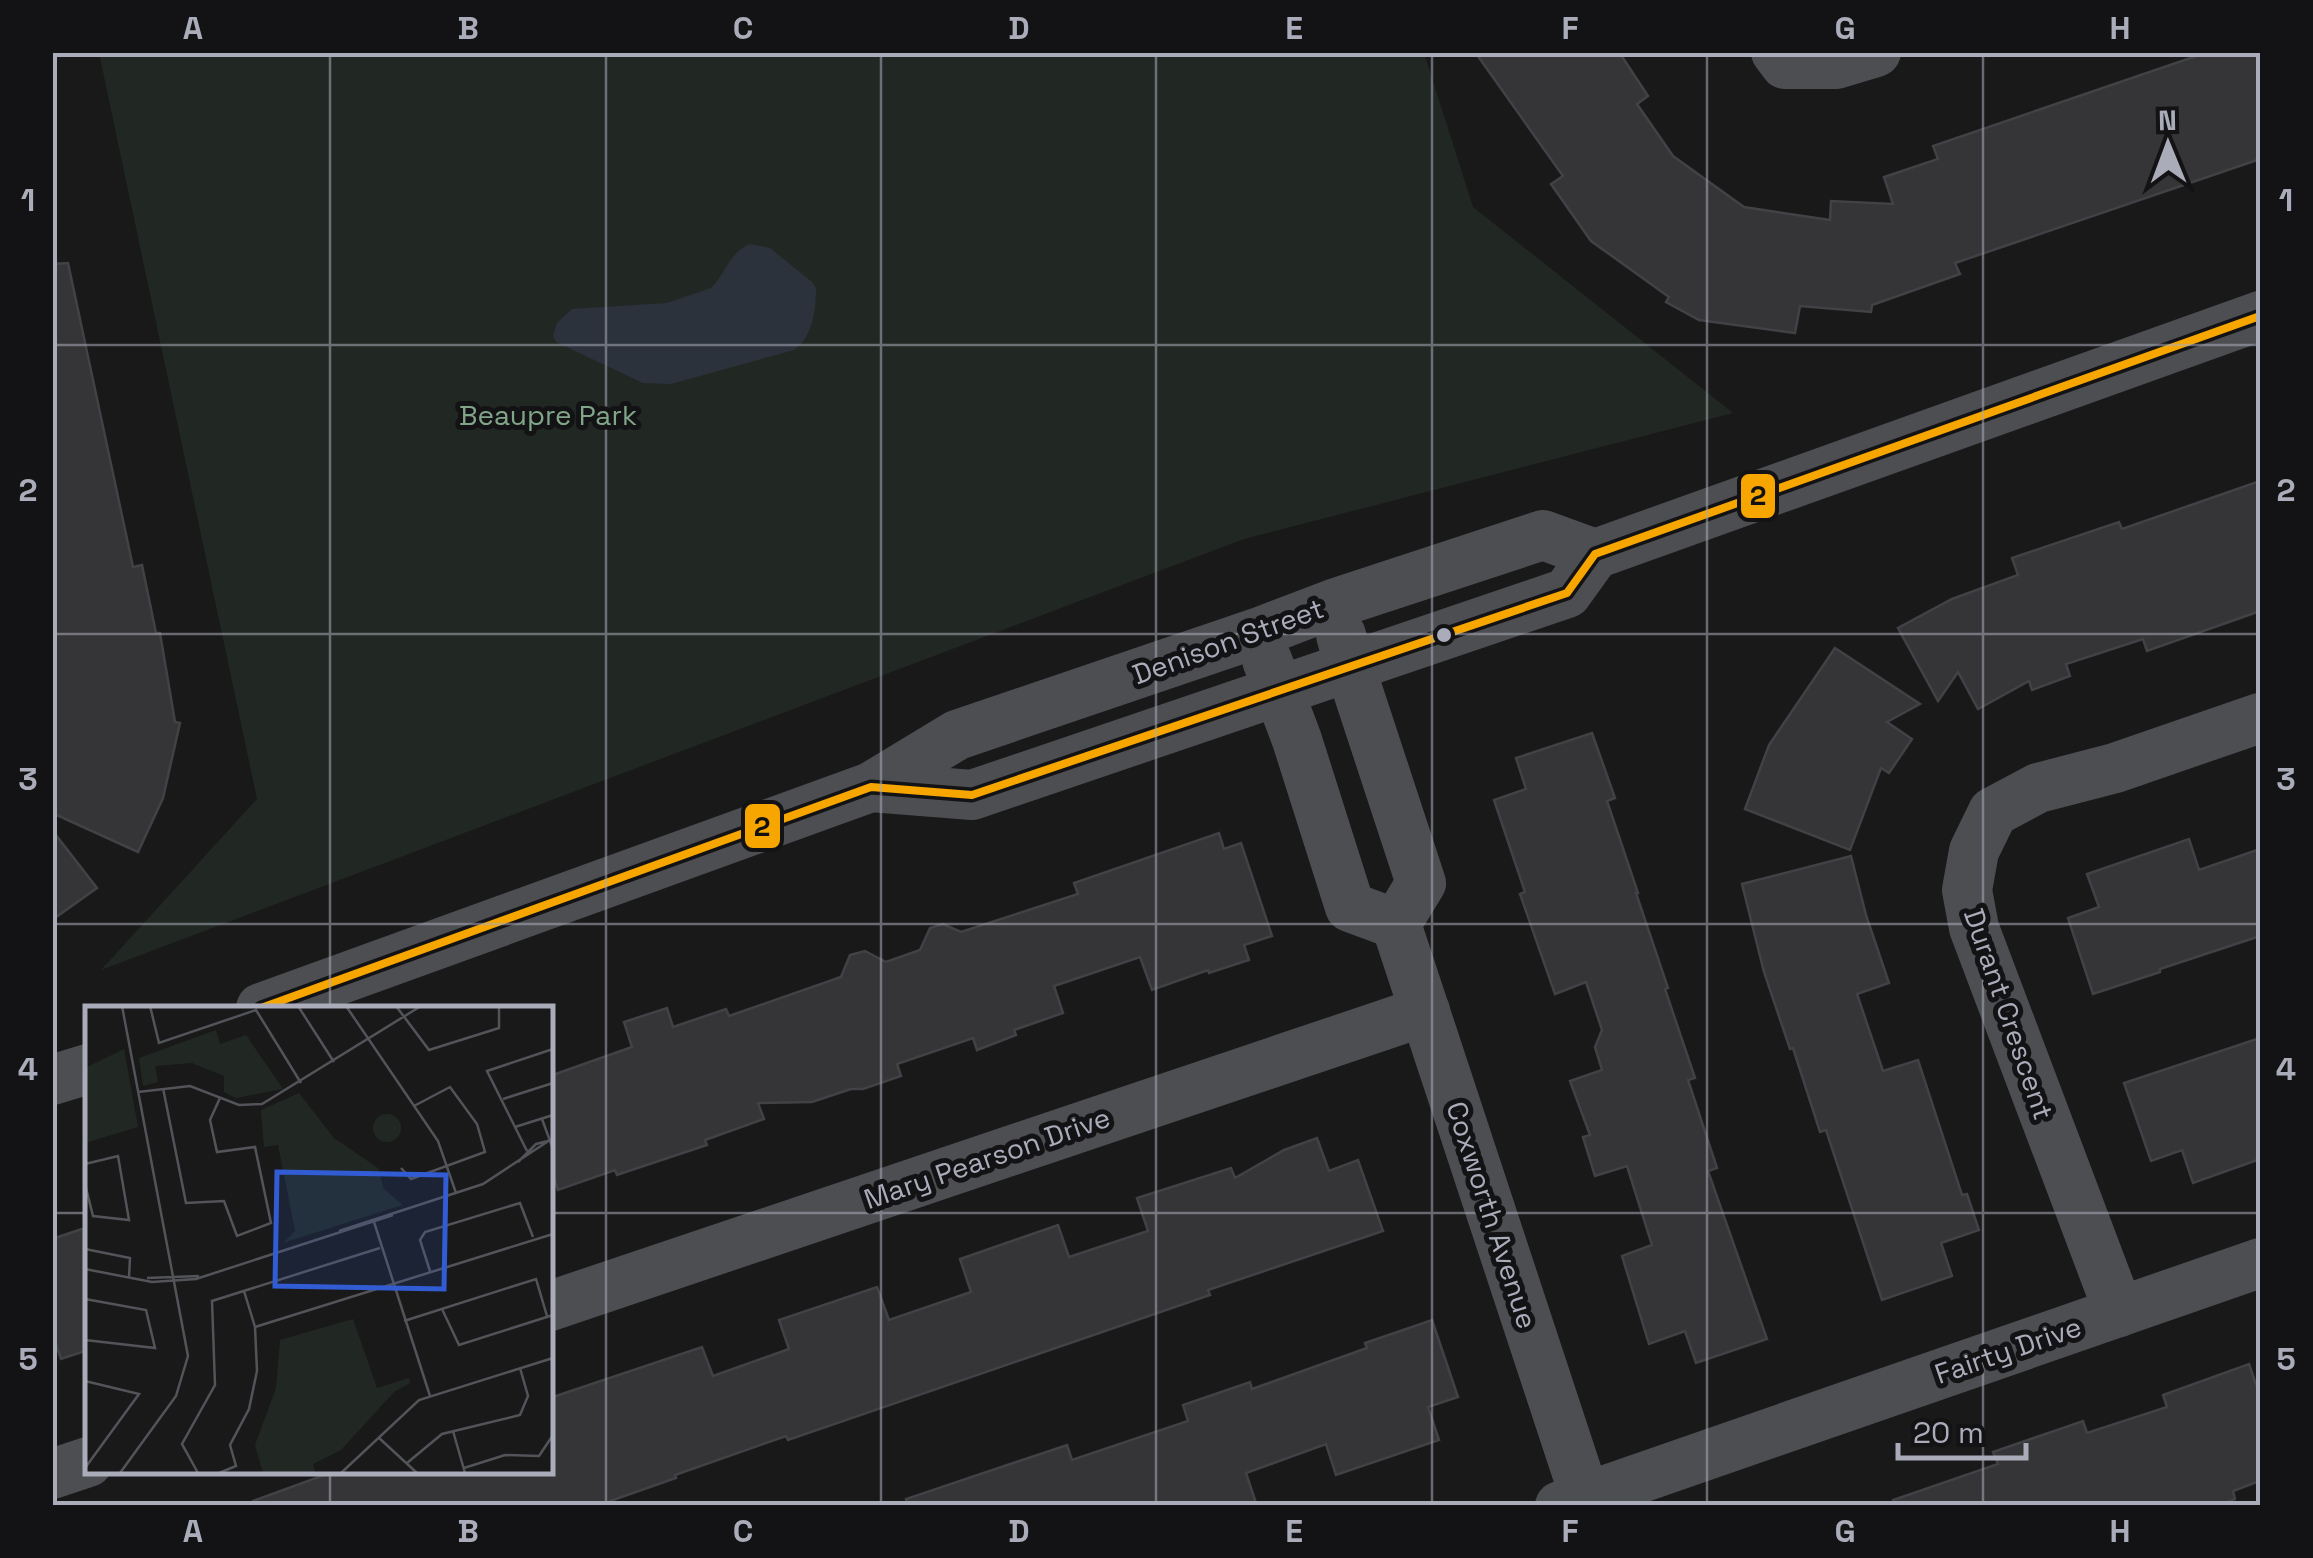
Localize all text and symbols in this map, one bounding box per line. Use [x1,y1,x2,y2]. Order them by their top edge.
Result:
text: A [183,8,203,48]
text: B [457,8,479,48]
text: C [733,8,753,48]
text: D [1008,8,1030,48]
text: E [1285,8,1303,48]
text: F [1561,8,1579,48]
text: G [1834,8,1856,48]
text: H [2110,8,2131,48]
north arrow [2118,95,2218,195]
text: N [2158,102,2177,138]
text: 1 [21,180,35,220]
text: 1 [2279,180,2293,220]
park label: Beaupre Park [459,397,637,433]
text: 2 [18,470,38,510]
text: 2 [2276,470,2296,510]
line badge: 2 [1739,472,1777,520]
text: 2 [1750,477,1766,513]
street label: Denison Street [1127,590,1329,692]
unlabelled marker [1434,625,1454,645]
text: 3 [18,759,38,799]
text: 3 [2276,759,2296,799]
line badge: 2 [743,802,782,850]
text: 2 [754,808,770,844]
street label: Durant Crescent [1956,904,2062,1124]
inset map [85,1006,552,1473]
text: 4 [18,1049,38,1089]
text: 4 [2276,1049,2296,1089]
street label: Coxworth Avenue [1438,1097,1546,1333]
street label: Mary Pearson Drive [859,1099,1115,1217]
street label: Fairty Drive [1930,1308,2086,1392]
text: 5 [18,1339,38,1379]
text: 5 [2276,1339,2296,1379]
scale bar [1898,1398,2026,1460]
text: 20 m [1913,1413,1984,1452]
text: A [183,1511,203,1551]
text: B [457,1511,479,1551]
text: C [733,1511,753,1551]
text: D [1008,1511,1030,1551]
text: E [1285,1511,1303,1551]
text: F [1561,1511,1579,1551]
text: G [1834,1511,1856,1551]
text: H [2110,1511,2131,1551]

